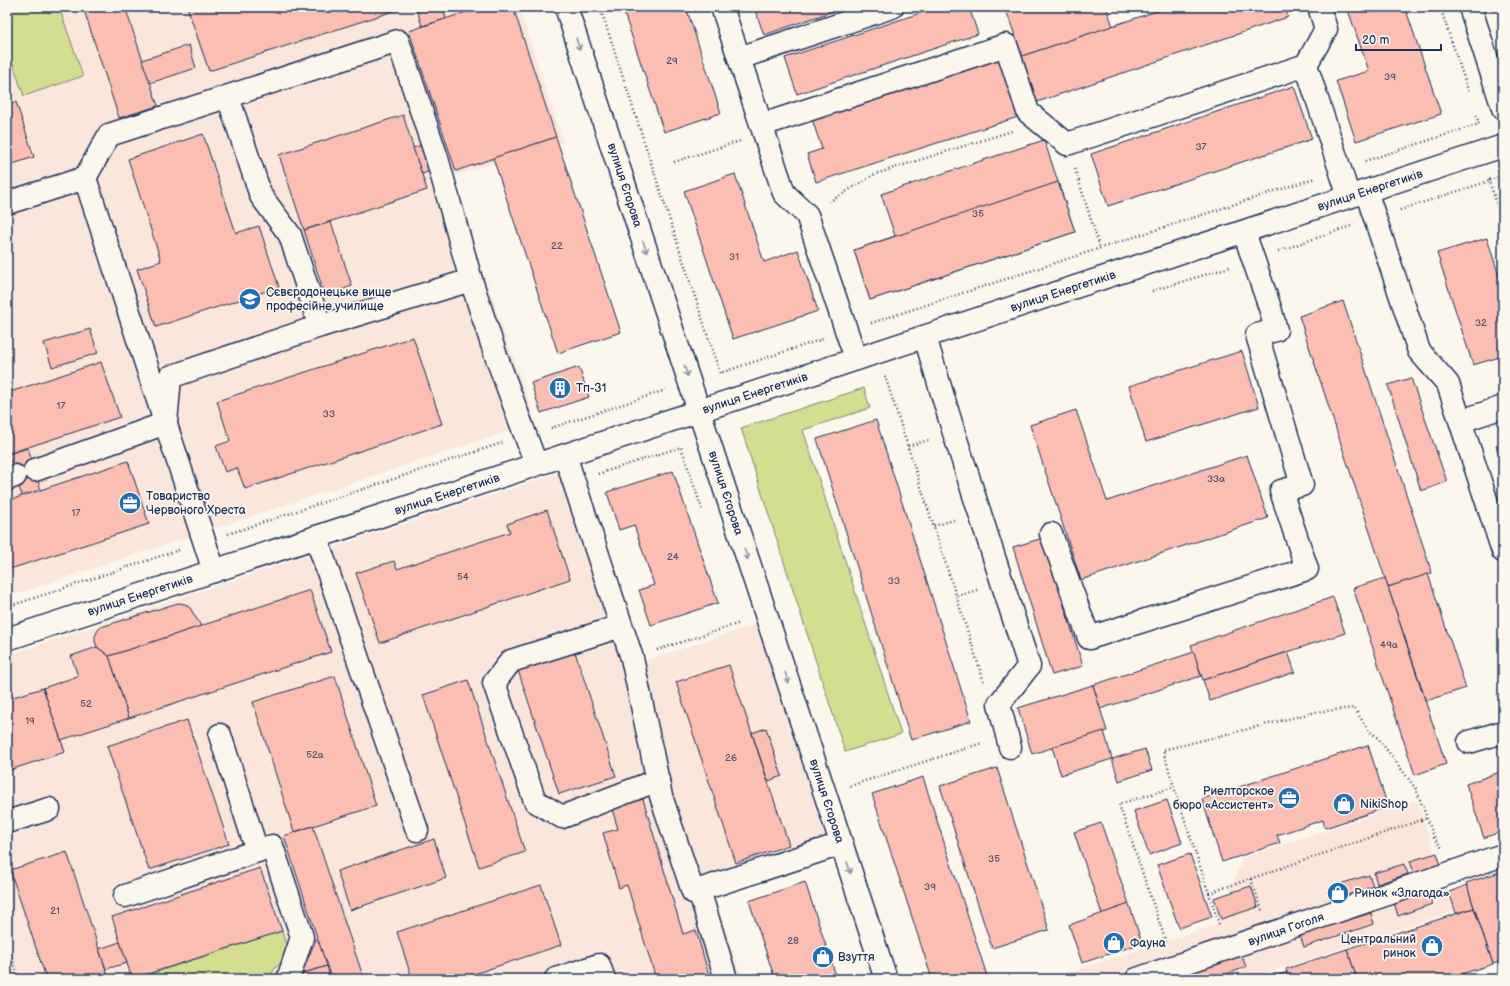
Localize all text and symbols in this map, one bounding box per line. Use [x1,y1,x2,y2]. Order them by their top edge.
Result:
scale bar [1356,26,1441,52]
text: 20 m [1362,33,1389,48]
one-way arrow [575,37,582,50]
house number: 29 [666,55,678,67]
house number: 39 [1384,71,1396,83]
street label: вулиця Єгорова [604,141,645,229]
house number: 37 [1195,141,1207,153]
street label: вулиця Енергетиків [1316,166,1425,215]
house number: 35 [972,208,984,220]
house number: 22 [551,240,563,252]
one-way arrow [642,241,649,254]
house number: 31 [729,251,739,263]
street label: вулиця Енергетиків [1009,267,1118,316]
place label: Сєвєродонецьке вище професійне училище [266,285,392,314]
school or university icon: Сєвєродонецьке вище професійне училище [237,286,263,312]
house number: 32 [1475,317,1487,329]
one-way arrow [683,364,690,377]
street label: вулиця Енергетиків [701,369,810,418]
building icon: Тп-31 [547,375,573,401]
place label: Тп-31 [576,381,606,396]
house number: 17 [57,400,65,412]
house number: 33 [323,408,335,420]
street label: вулиця Єгорова [705,449,746,537]
street label: вулиця Енергетиків [393,470,502,519]
house number: 33а [1207,473,1225,485]
place label: Товариство Червоного Хреста [146,489,246,518]
office icon: Товариство Червоного Хреста [117,490,143,516]
house number: 17 [72,507,80,519]
one-way arrow [743,548,750,561]
house number: 24 [667,551,679,563]
street label: вулиця Енергетиків [86,571,195,620]
house number: 54 [457,571,469,583]
house number: 33 [888,575,900,587]
house number: 49а [1380,639,1398,651]
one-way arrow [784,671,791,684]
house number: 52 [80,698,92,710]
house number: 19 [25,715,35,727]
house number: 52а [306,749,324,761]
house number: 26 [725,752,737,764]
street label: вулиця Єгорова [806,757,847,845]
place label: Риелторское бюро «Ассистент» [1173,784,1274,813]
office icon: Риелторское бюро «Ассистент» [1276,785,1302,811]
shop icon: NikiShop [1331,791,1357,817]
place label: NikiShop [1360,797,1408,812]
house number: 35 [988,853,1000,865]
one-way arrow [846,862,854,874]
shop icon: Ринок «Злагода» [1325,880,1351,906]
house number: 39 [924,881,936,893]
place label: Ринок «Злагода» [1354,886,1450,901]
house number: 21 [50,905,60,917]
street label: вулиця Гоголя [1246,909,1326,949]
shop icon: Фауна [1101,930,1127,956]
place label: Центральний ринок [1341,932,1417,961]
shop icon: Центральний ринок [1419,933,1445,959]
house number: 28 [787,935,799,947]
place label: Фауна [1130,936,1166,951]
shop icon: Взуття [810,944,836,970]
place label: Взуття [838,950,875,965]

